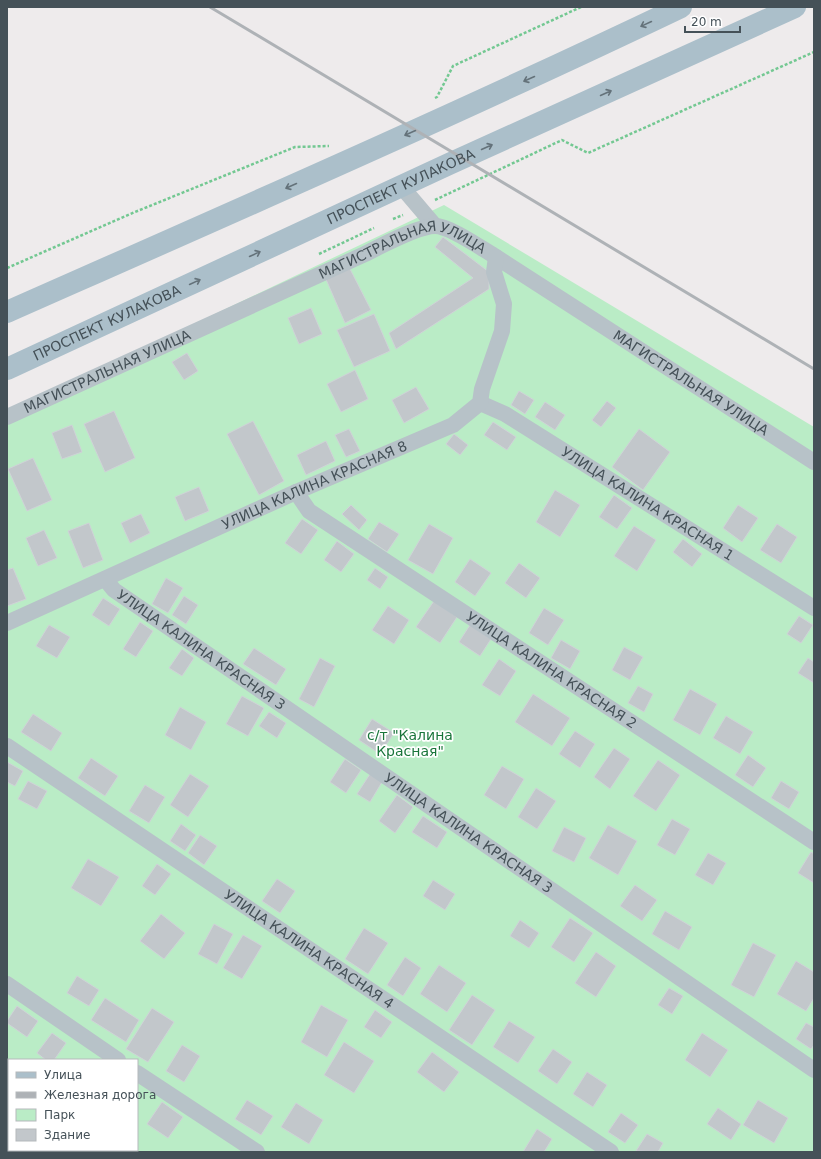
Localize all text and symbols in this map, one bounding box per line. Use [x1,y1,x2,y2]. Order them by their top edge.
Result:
scale bar [685,8,740,34]
text: 20 m [691,15,722,29]
one-way arrow [640,21,652,28]
one-way arrow [523,76,535,83]
one-way arrow [599,89,611,96]
one-way arrow [405,130,417,137]
one-way arrow [481,143,493,150]
street label: ПРОСПЕКТ КУЛАКОВА [324,145,477,228]
one-way arrow [286,183,298,190]
street label: МАГИСТРАЛЬНАЯ УЛИЦА [316,218,489,282]
one-way arrow [248,250,260,257]
one-way arrow [188,278,200,285]
street label: ПРОСПЕКТ КУЛАКОВА [30,281,184,364]
street label: МАГИСТРАЛЬНАЯ УЛИЦА [21,326,193,416]
street label: МАГИСТРАЛЬНАЯ УЛИЦА [610,327,772,439]
street label: УЛИЦА КАЛИНА КРАСНАЯ 8 [219,438,409,533]
street label: УЛИЦА КАЛИНА КРАСНАЯ 1 [559,444,737,564]
street label: УЛИЦА КАЛИНА КРАСНАЯ 3 [114,587,288,713]
street label: УЛИЦА КАЛИНА КРАСНАЯ 2 [463,608,640,732]
park label: с/т "Калина Красная" [367,727,453,759]
street label: УЛИЦА КАЛИНА КРАСНАЯ 3 [381,770,556,896]
street label: УЛИЦА КАЛИНА КРАСНАЯ 4 [221,886,397,1012]
legend [8,1059,138,1151]
text: Улица [44,1068,82,1082]
text: Железная дорога [44,1088,156,1102]
text: Парк [44,1108,75,1122]
text: Здание [44,1128,90,1142]

